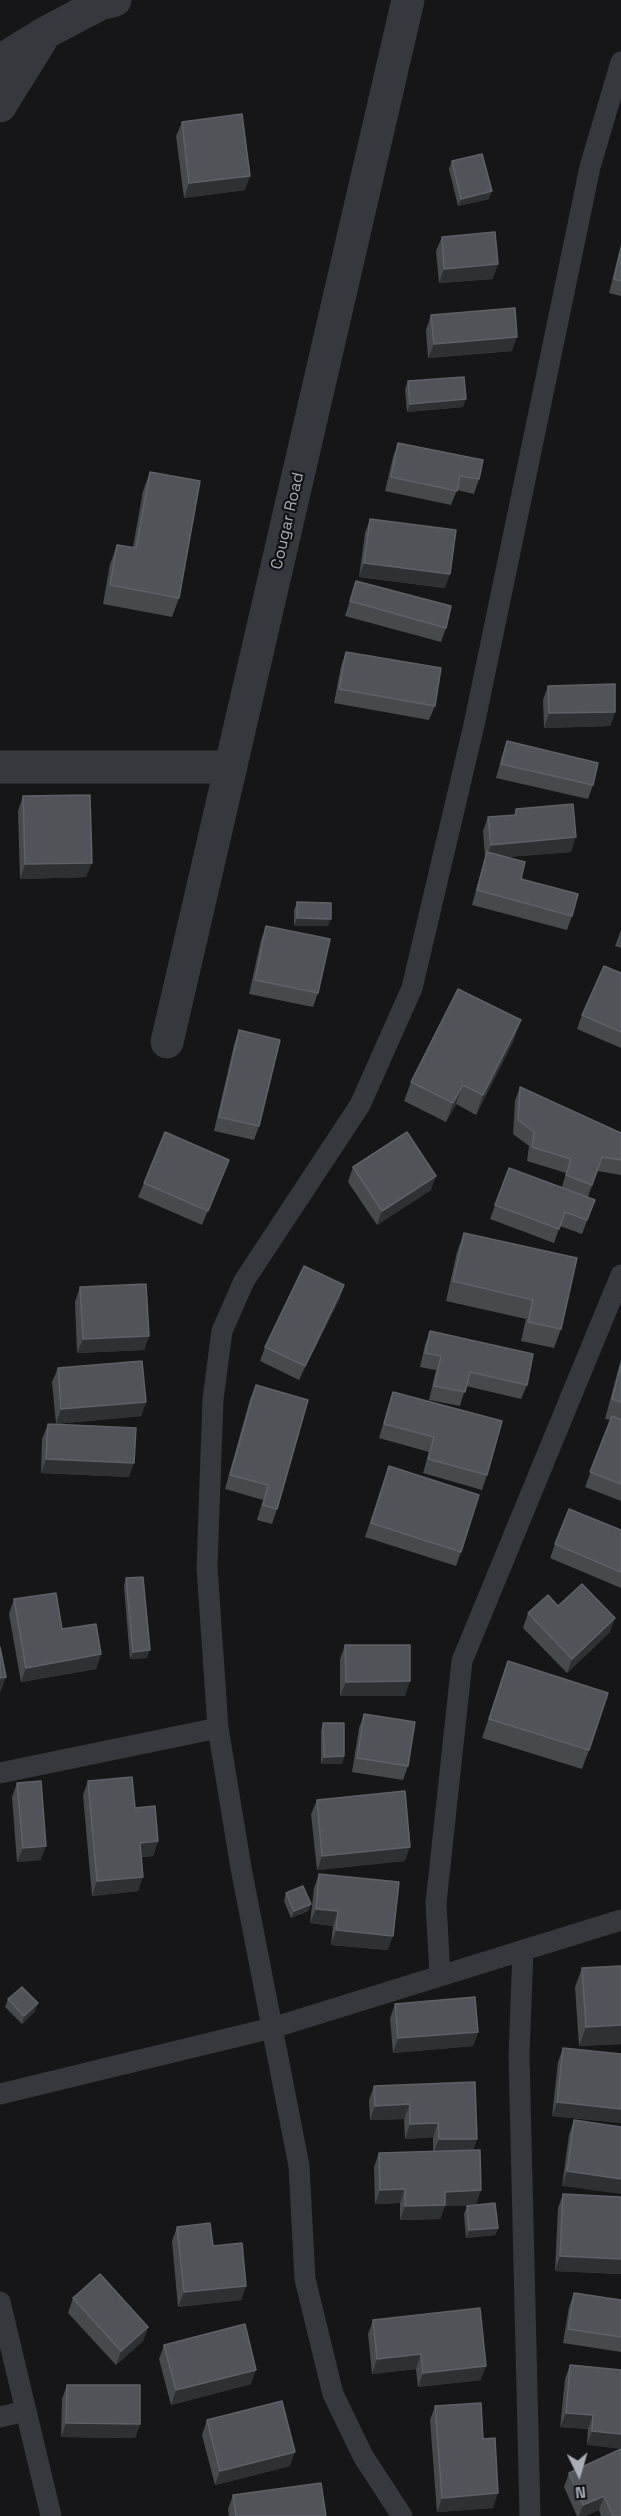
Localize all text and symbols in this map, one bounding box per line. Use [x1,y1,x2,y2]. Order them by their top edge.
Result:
street label: Cougar Road [268,471,308,571]
north arrow [549,2444,609,2504]
text: N [574,2482,587,2503]

